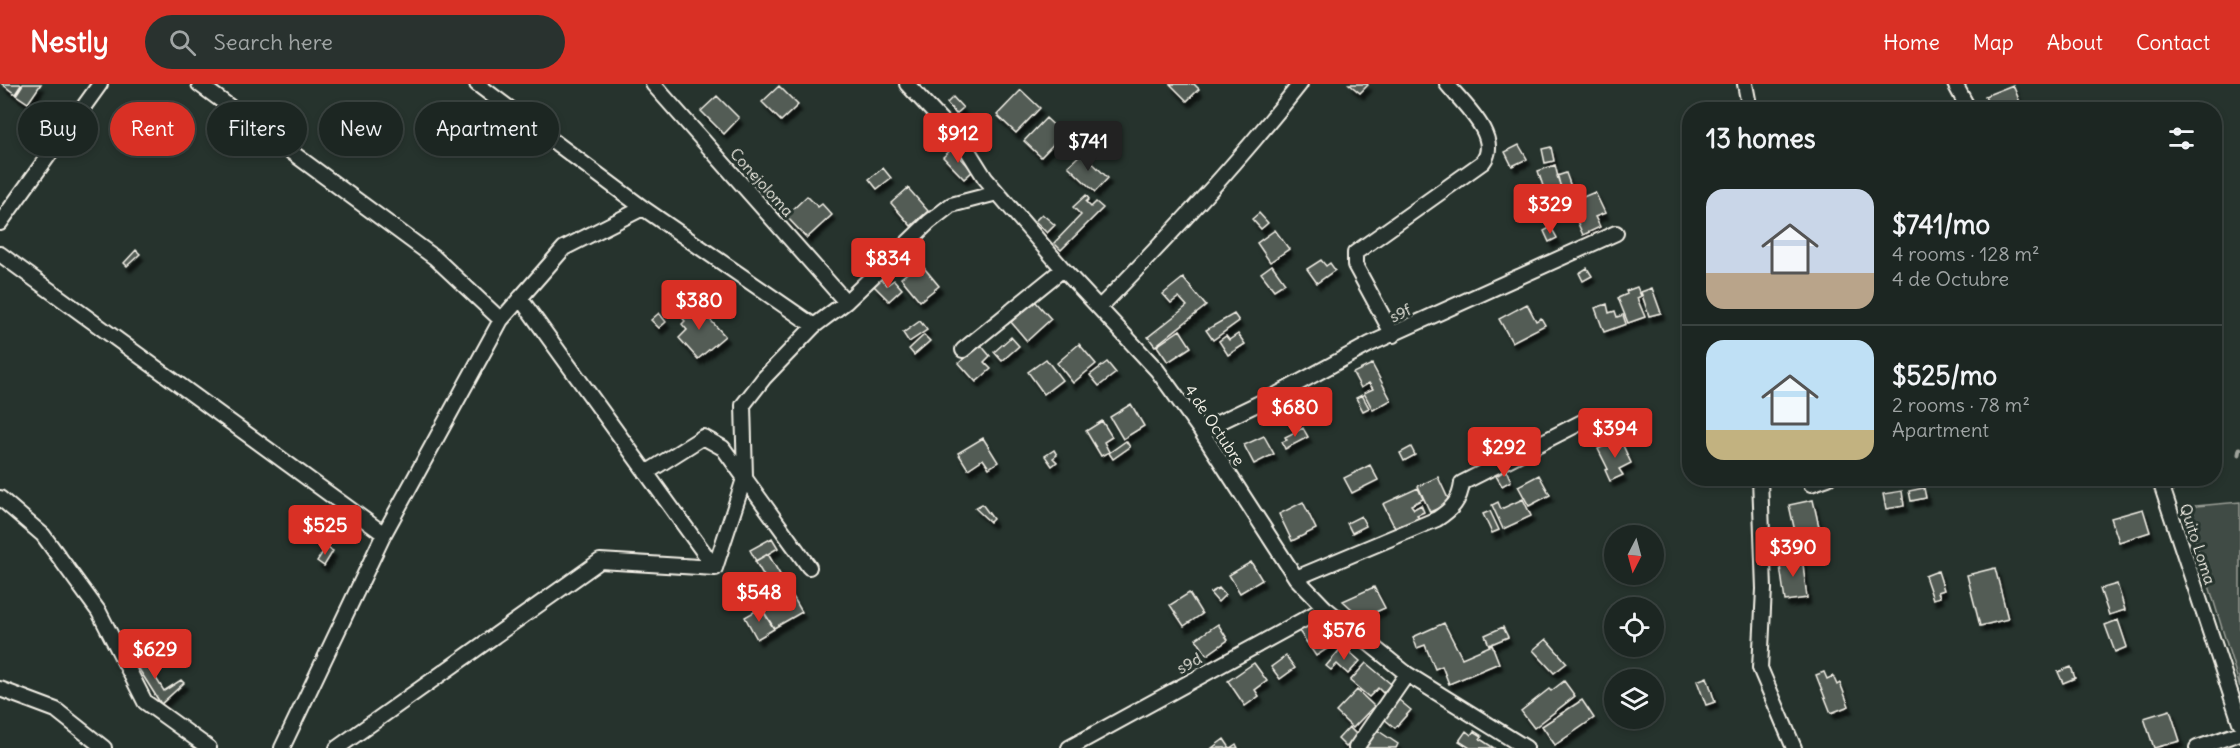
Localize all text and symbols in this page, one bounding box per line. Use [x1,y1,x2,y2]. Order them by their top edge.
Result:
search box [145,15,565,69]
text: Nestly [30,24,109,60]
icon: search [166,26,199,59]
text: Search here [214,28,333,56]
text: Home [1883,29,1940,56]
text: Map [1973,29,2014,56]
text: About [2047,29,2103,56]
text: Contact [2136,29,2210,56]
chip: Buy [18,102,98,156]
chip: Rent [110,102,195,156]
chip: Filters [207,102,307,156]
chip: New [319,102,403,156]
chip: Apartment [415,102,559,156]
pin: $912 [922,113,994,164]
text: $912 [937,120,979,145]
pin: $741 [1052,121,1124,172]
text: 13 homes [1706,122,1816,155]
icon: filters [2165,122,2198,155]
text: $741 [1068,128,1108,153]
street label: Conejoloma [726,144,798,220]
pin: $329 [1514,184,1586,235]
text: $329 [1528,191,1572,216]
text: $741/mo [1892,208,1990,241]
icon: home [1754,213,1826,285]
pin: $834 [852,238,924,289]
text: 4 rooms · 128 m² [1892,241,2040,266]
text: $834 [865,245,911,270]
text: 4 de Octubre [1892,266,2009,291]
pin: $380 [663,280,735,331]
text: $380 [675,287,723,312]
street label: s9f [1386,299,1415,327]
text: $525/mo [1892,359,1997,392]
icon: home [1754,364,1826,436]
street label: 4 de Octubre [1181,381,1249,469]
pin: $680 [1259,387,1331,438]
text: 2 rooms · 78 m² [1892,392,2030,417]
text: $680 [1271,394,1319,419]
pin: $394 [1579,408,1651,459]
text: $394 [1592,415,1638,440]
text: Apartment [1892,417,1989,442]
pin: $292 [1468,427,1540,478]
text: $292 [1482,434,1526,459]
street label: Quito Loma [2176,501,2220,587]
pin: $525 [289,505,361,556]
text: $525 [302,512,348,537]
north arrow [1604,525,1664,585]
map controls [1604,525,1664,729]
pin: $390 [1757,527,1829,578]
text: $390 [1769,534,1817,559]
pin: $548 [723,572,795,623]
text: $548 [736,579,782,604]
button: locate [1604,597,1664,657]
pin: $576 [1308,610,1380,661]
text: $576 [1322,617,1366,642]
pin: $629 [119,629,191,680]
text: $629 [132,636,178,661]
street label: s9d [1173,648,1205,678]
button: layers [1604,669,1664,729]

